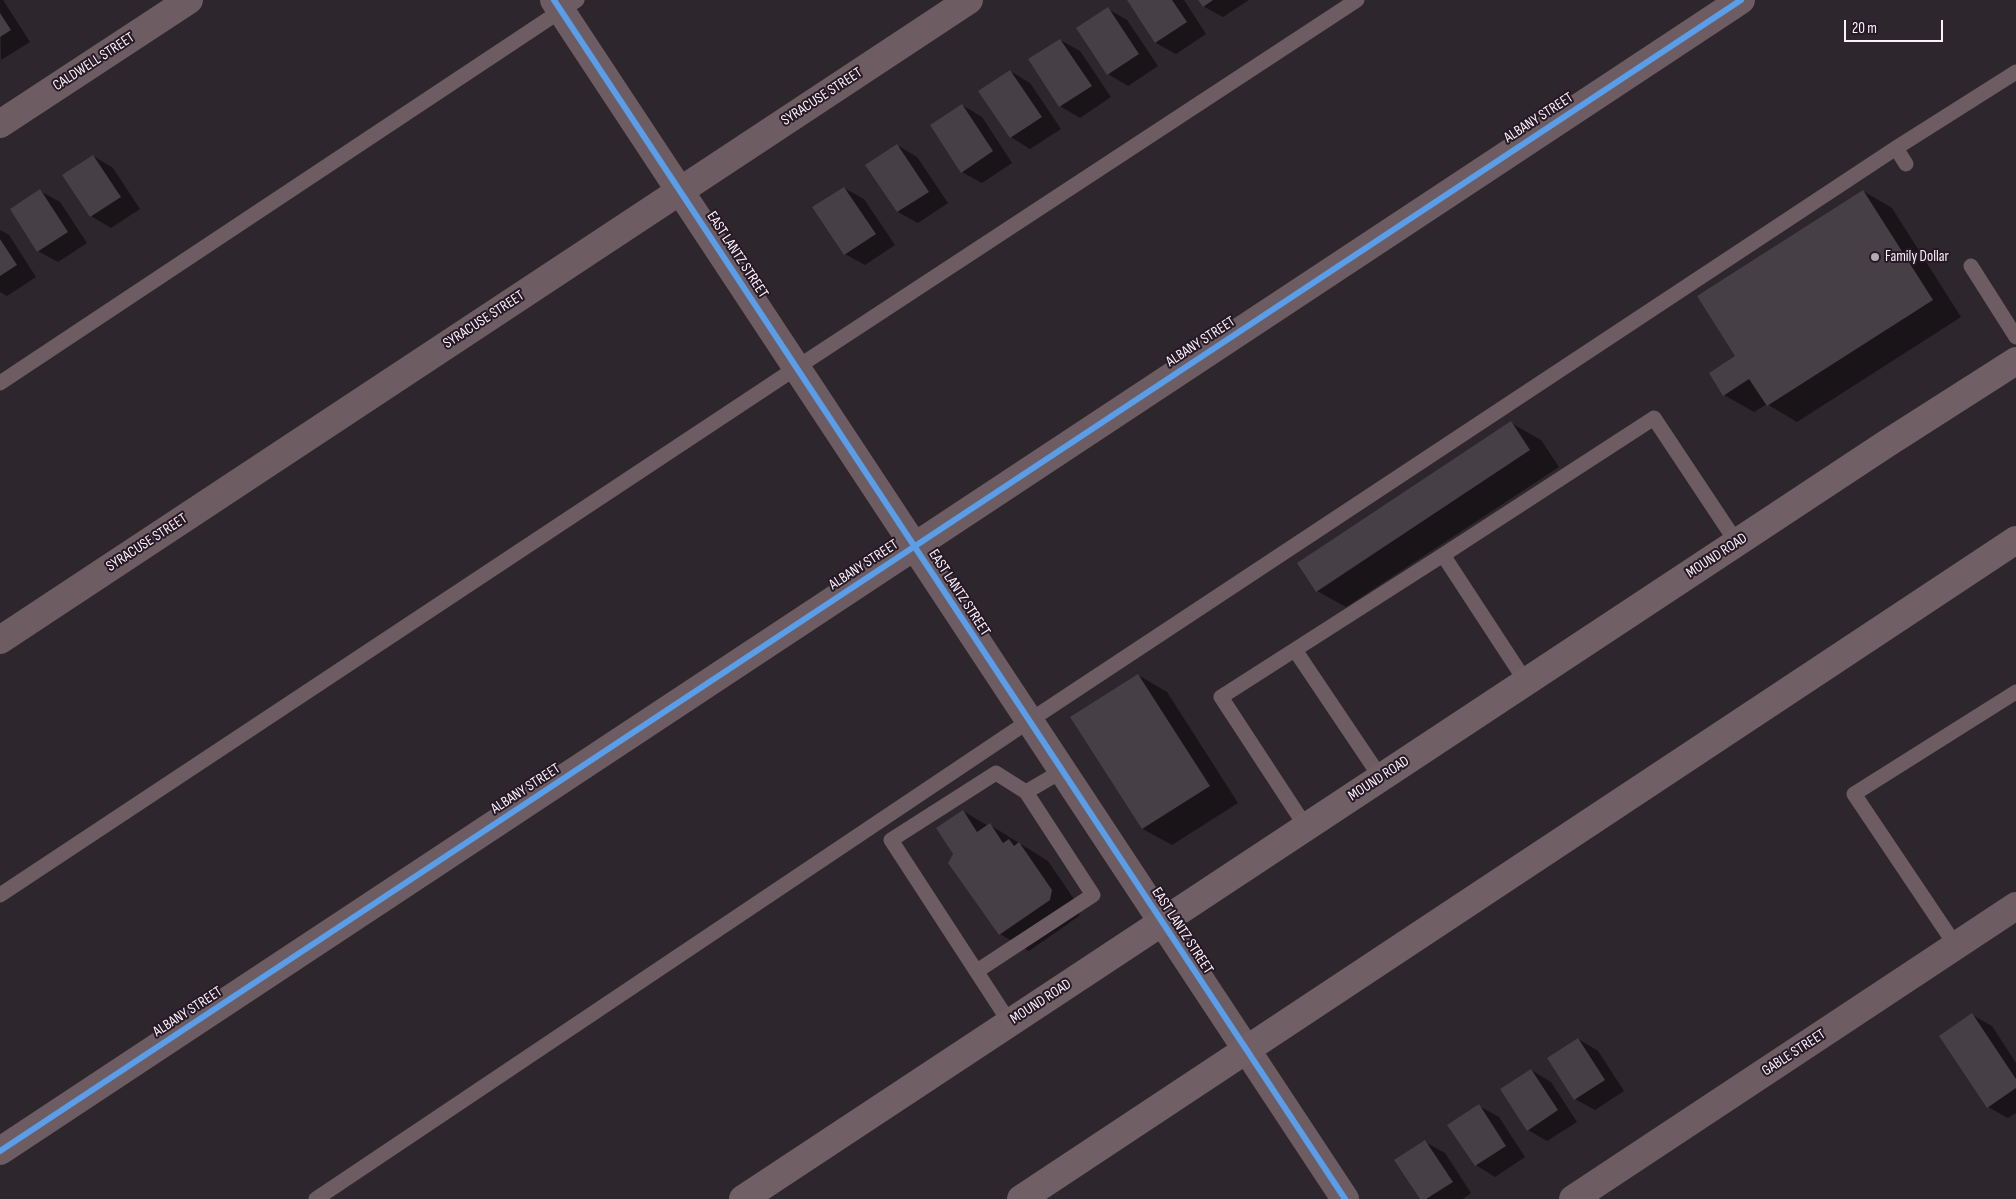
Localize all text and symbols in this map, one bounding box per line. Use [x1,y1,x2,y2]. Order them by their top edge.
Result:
scale bar [1846,10,1945,42]
text: 20 m [1852,19,1877,38]
street label: CALDWELL STREET [50,29,138,95]
street label: SYRACUSE STREET [778,64,866,130]
street label: ALBANY STREET [1501,89,1577,147]
street label: EAST LANTZ STREET [702,208,772,302]
place label: Family Dollar [1885,248,1949,266]
marker: Family Dollar [1869,251,1881,263]
street label: SYRACUSE STREET [440,287,528,353]
street label: ALBANY STREET [1163,313,1239,371]
street label: SYRACUSE STREET [103,510,191,576]
street label: MOUND ROAD [1683,530,1751,582]
street label: ALBANY STREET [826,536,902,594]
street label: EAST LANTZ STREET [924,546,994,640]
street label: MOUND ROAD [1345,753,1413,805]
street label: ALBANY STREET [488,760,564,818]
street label: EAST LANTZ STREET [1147,884,1217,978]
street label: MOUND ROAD [1007,976,1075,1028]
street label: ALBANY STREET [150,983,226,1041]
street label: GABLE STREET [1759,1026,1829,1080]

